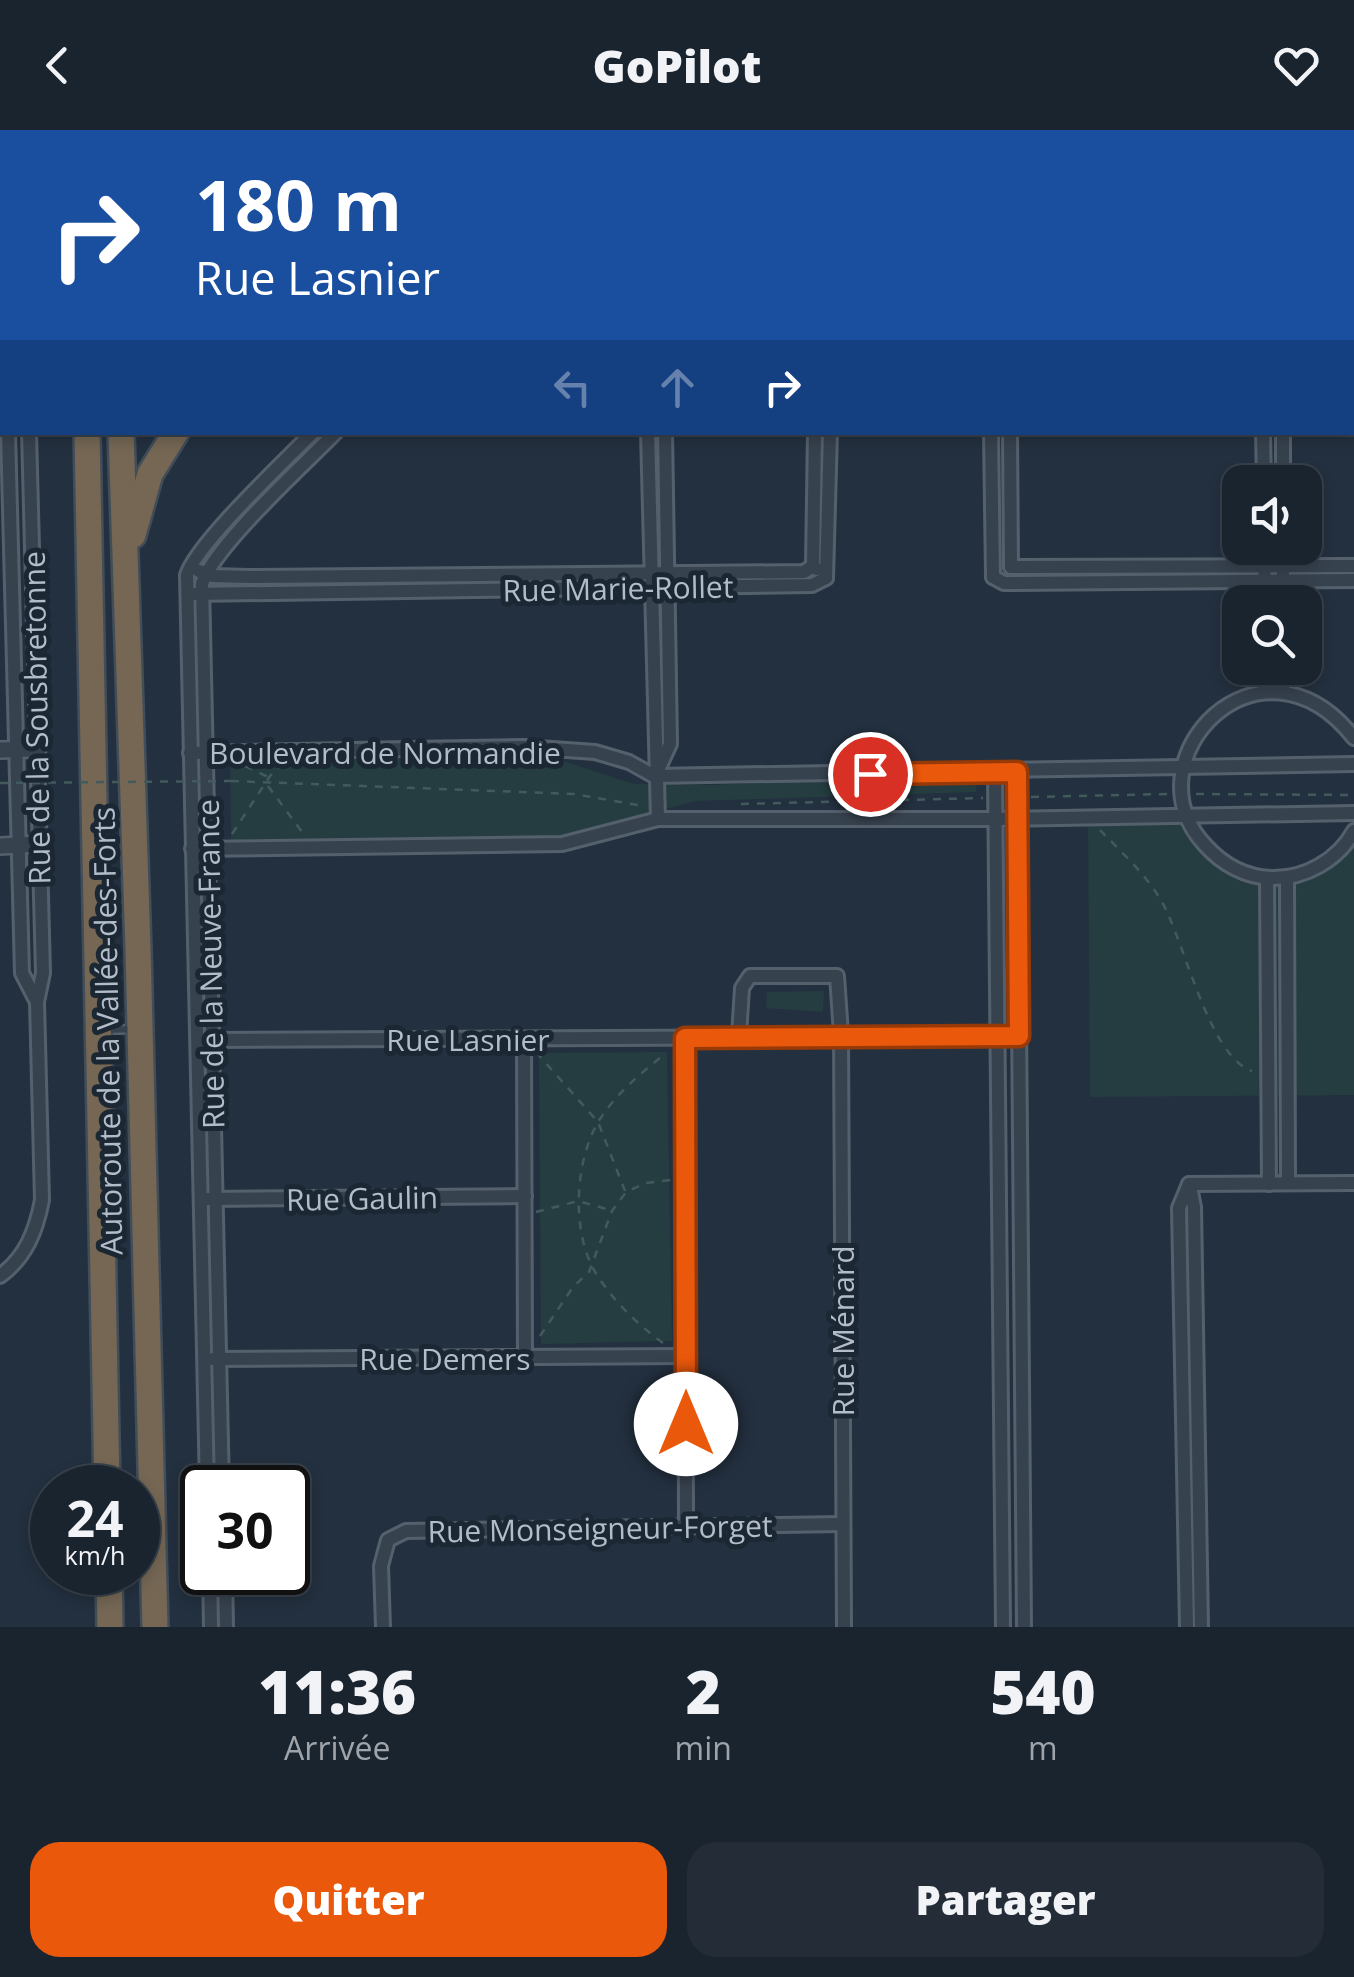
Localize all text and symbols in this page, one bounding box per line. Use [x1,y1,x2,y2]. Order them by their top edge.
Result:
text: GoPilot [593,35,761,96]
icon: back [30,38,85,93]
icon: heart [1269,38,1324,93]
text: 180 m [195,156,402,252]
icon: right [30,170,160,300]
text: Rue Lasnier [195,247,440,308]
icon: left [545,360,600,415]
icon: ahead [650,360,705,415]
icon: right [755,360,810,415]
map controls [1222,465,1322,685]
button: sound [1222,465,1322,565]
street label: Rue de la Sousbretonne [13,551,59,885]
street label: Rue Marie-Rollet [502,565,734,611]
button: search [1222,585,1322,685]
street label: Boulevard de Normandie [209,732,561,773]
pin [828,732,913,817]
icon: arrive [843,747,898,802]
street label: Rue de la Neuve-France [187,799,233,1129]
street label: Autoroute de la Vallée-des-Forts [83,807,131,1255]
street label: Rue Lasnier [386,1019,550,1060]
street label: Rue Gaulin [286,1176,438,1220]
street label: Rue Ménard [822,1245,863,1417]
street label: Rue Demers [359,1338,531,1379]
position arrow [634,1372,738,1476]
speed limit sign: 30 [180,1465,310,1595]
text: 24 [66,1484,124,1552]
street label: Rue Monseigneur-Forget [427,1504,773,1552]
text: km/h [65,1538,125,1572]
text: 11:36 [258,1650,416,1732]
text: 2 [686,1650,721,1732]
text: 540 [990,1650,1096,1732]
text: Arrivée [284,1726,390,1769]
text: min [675,1726,732,1769]
text: m [1028,1726,1058,1769]
button: Quitter [30,1842,667,1957]
button: Partager [687,1842,1324,1957]

